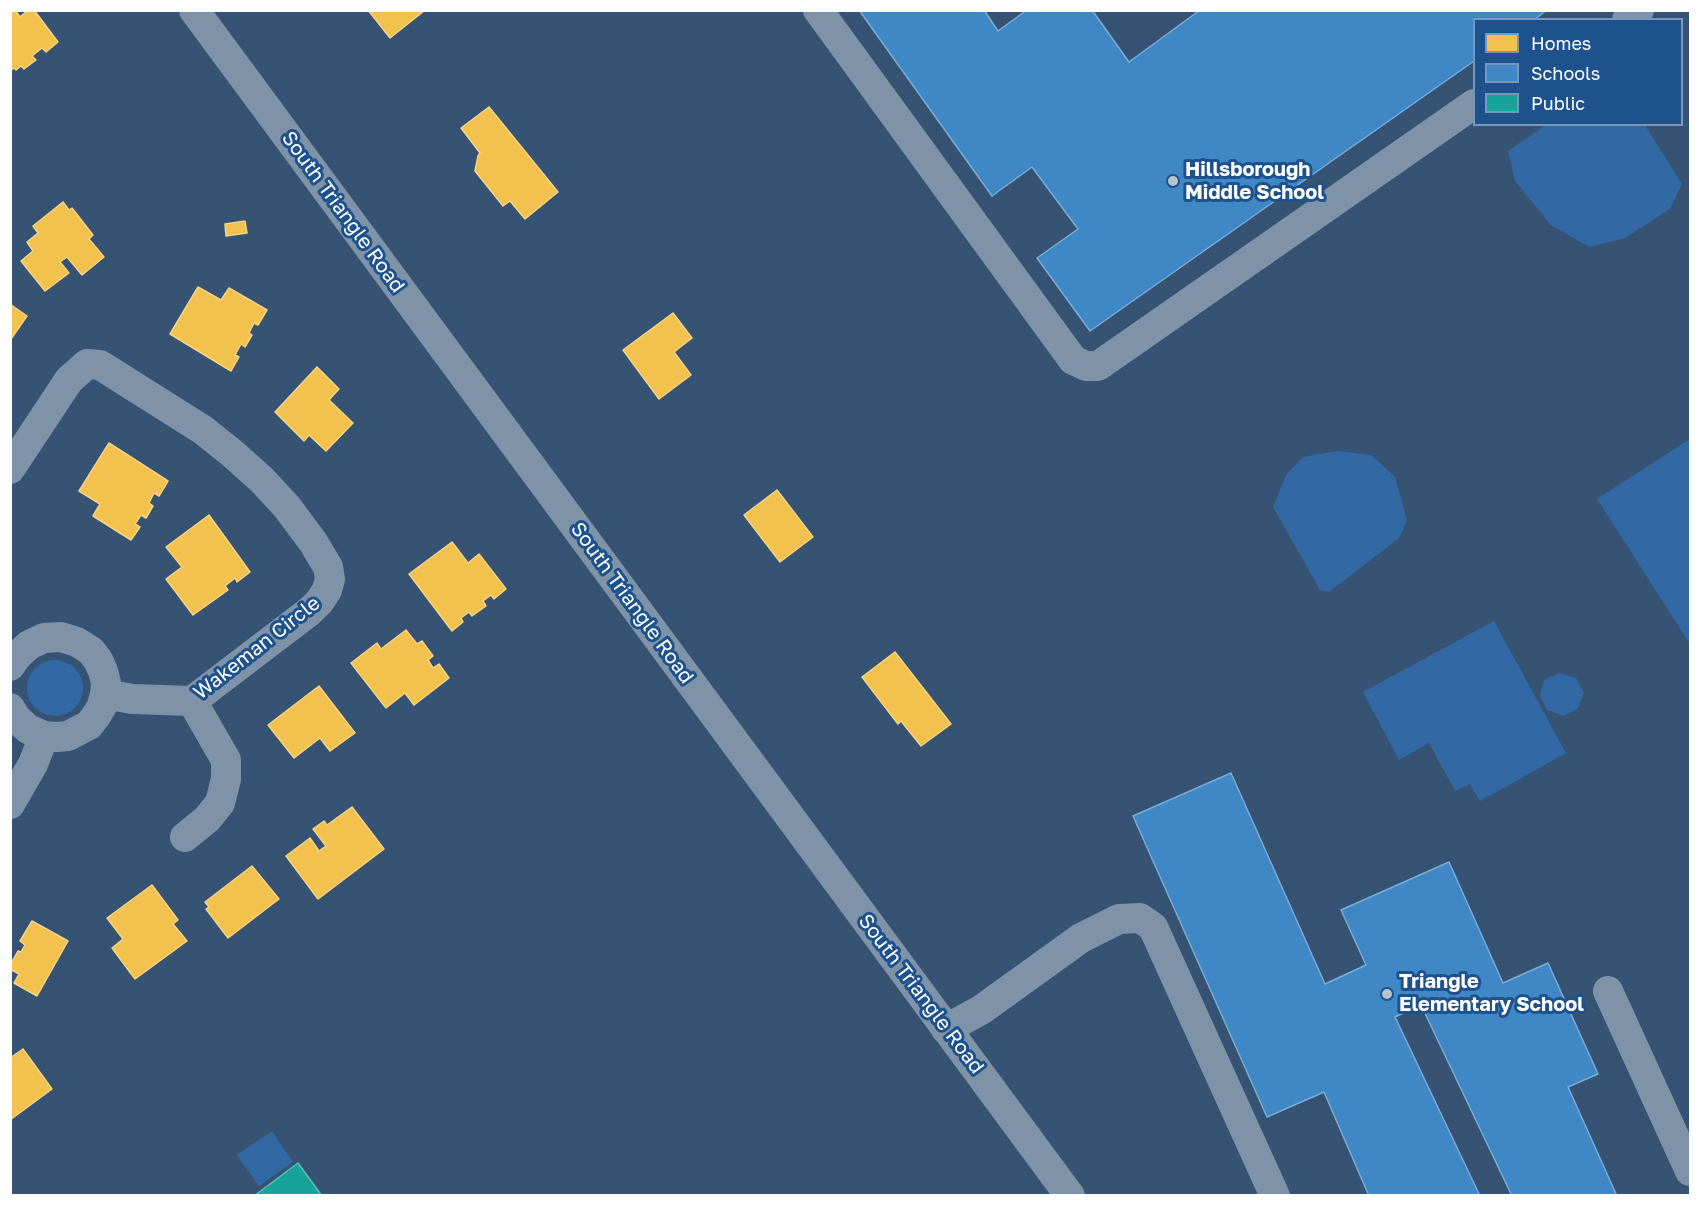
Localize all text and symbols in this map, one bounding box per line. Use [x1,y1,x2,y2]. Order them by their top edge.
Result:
legend [1473,18,1683,126]
text: Homes [1531,32,1591,54]
text: Schools [1531,62,1600,84]
text: Public [1531,92,1585,114]
street label: South Triangle Road [276,127,410,297]
place label: Hillsborough Middle School [1185,158,1324,205]
marker: Hillsborough Middle School [1166,174,1180,188]
street label: South Triangle Road [565,518,699,688]
street label: Wakeman Circle [189,591,325,705]
street label: South Triangle Road [853,909,989,1079]
place label: Triangle Elementary School [1399,970,1584,1017]
marker: Triangle Elementary School [1380,987,1394,1001]

